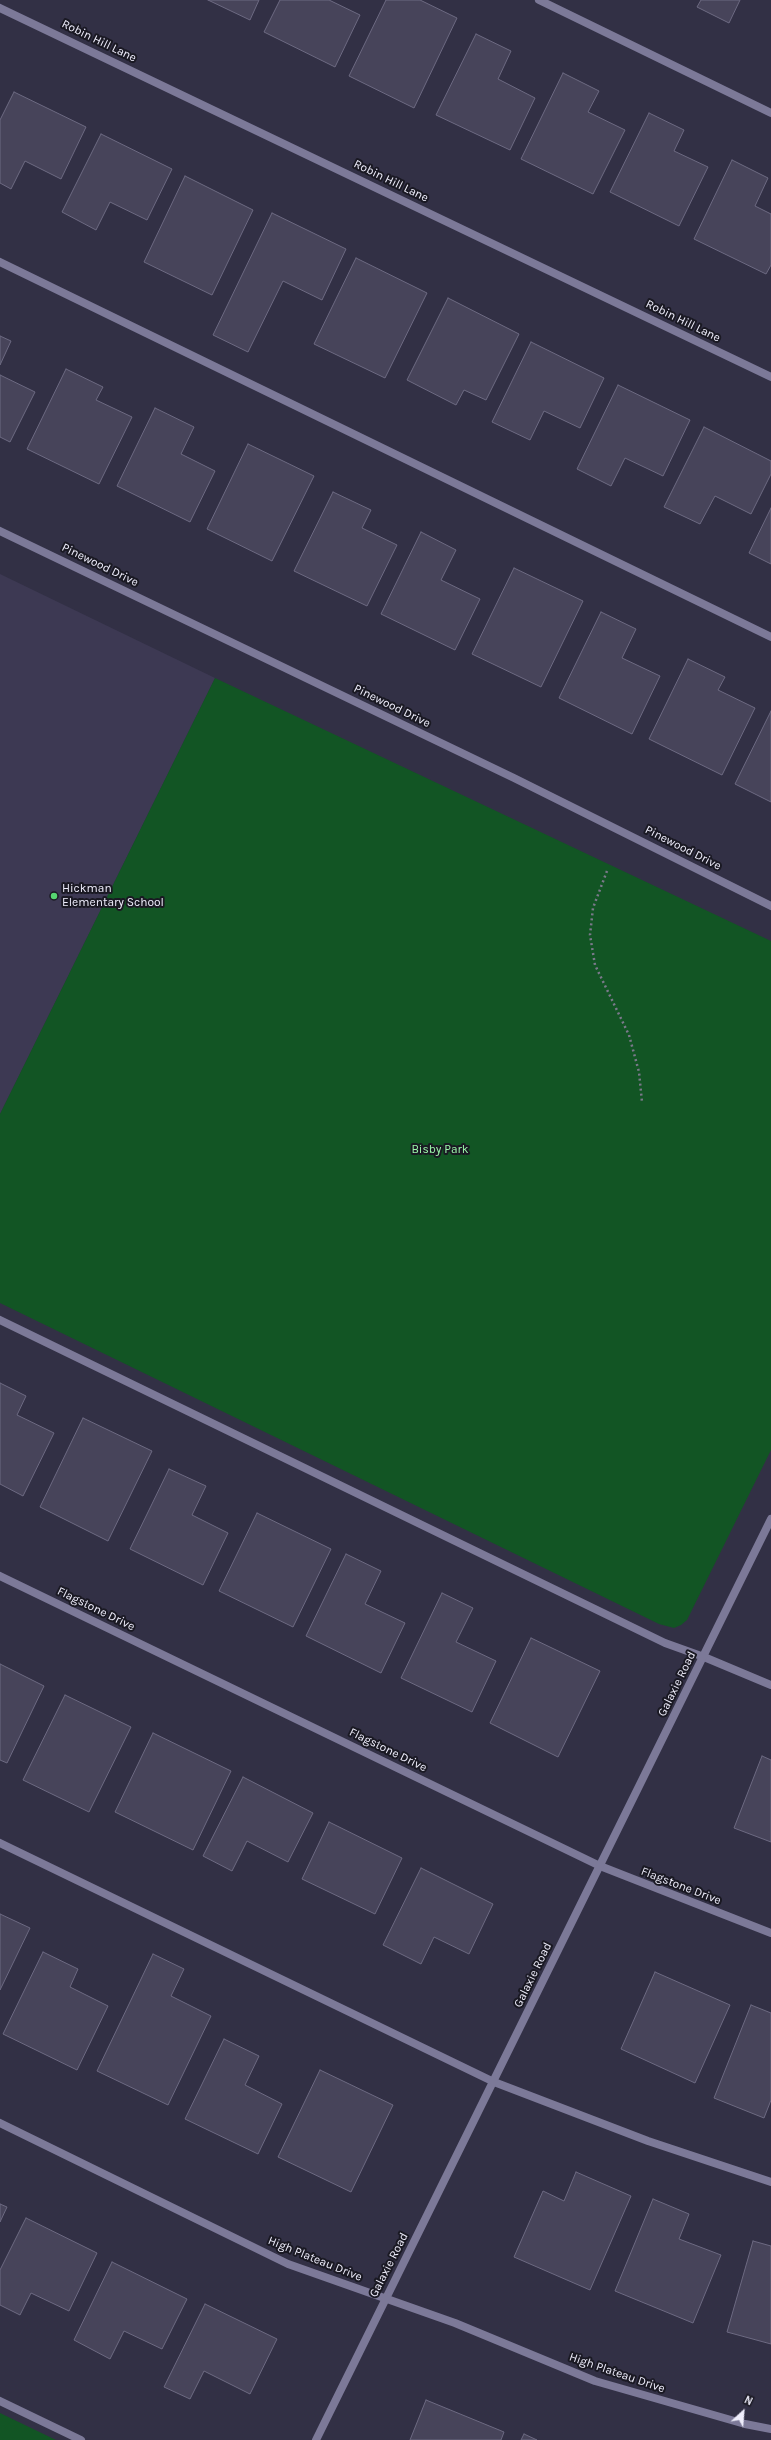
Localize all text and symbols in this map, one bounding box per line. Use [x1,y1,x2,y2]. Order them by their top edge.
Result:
street label: Robin Hill Lane [59,17,139,65]
street label: Robin Hill Lane [351,157,431,205]
street label: Robin Hill Lane [643,297,723,345]
street label: Pinewood Drive [59,540,141,590]
street label: Pinewood Drive [351,681,433,731]
street label: Pinewood Drive [643,823,723,873]
place label: Hickman Elementary School [62,882,164,910]
marker: Hickman Elementary School [49,891,59,901]
park label: Bisby Park [411,1143,469,1157]
street label: Flagstone Drive [55,1584,137,1634]
street label: Galaxie Road [655,1649,699,1719]
street label: Flagstone Drive [347,1725,429,1775]
street label: Flagstone Drive [639,1864,723,1908]
street label: Galaxie Road [511,1940,555,2010]
street label: Galaxie Road [367,2230,411,2300]
street label: High Plateau Drive [266,2234,364,2284]
street label: High Plateau Drive [567,2350,667,2396]
north arrow [723,2392,763,2432]
text: N [742,2393,755,2408]

